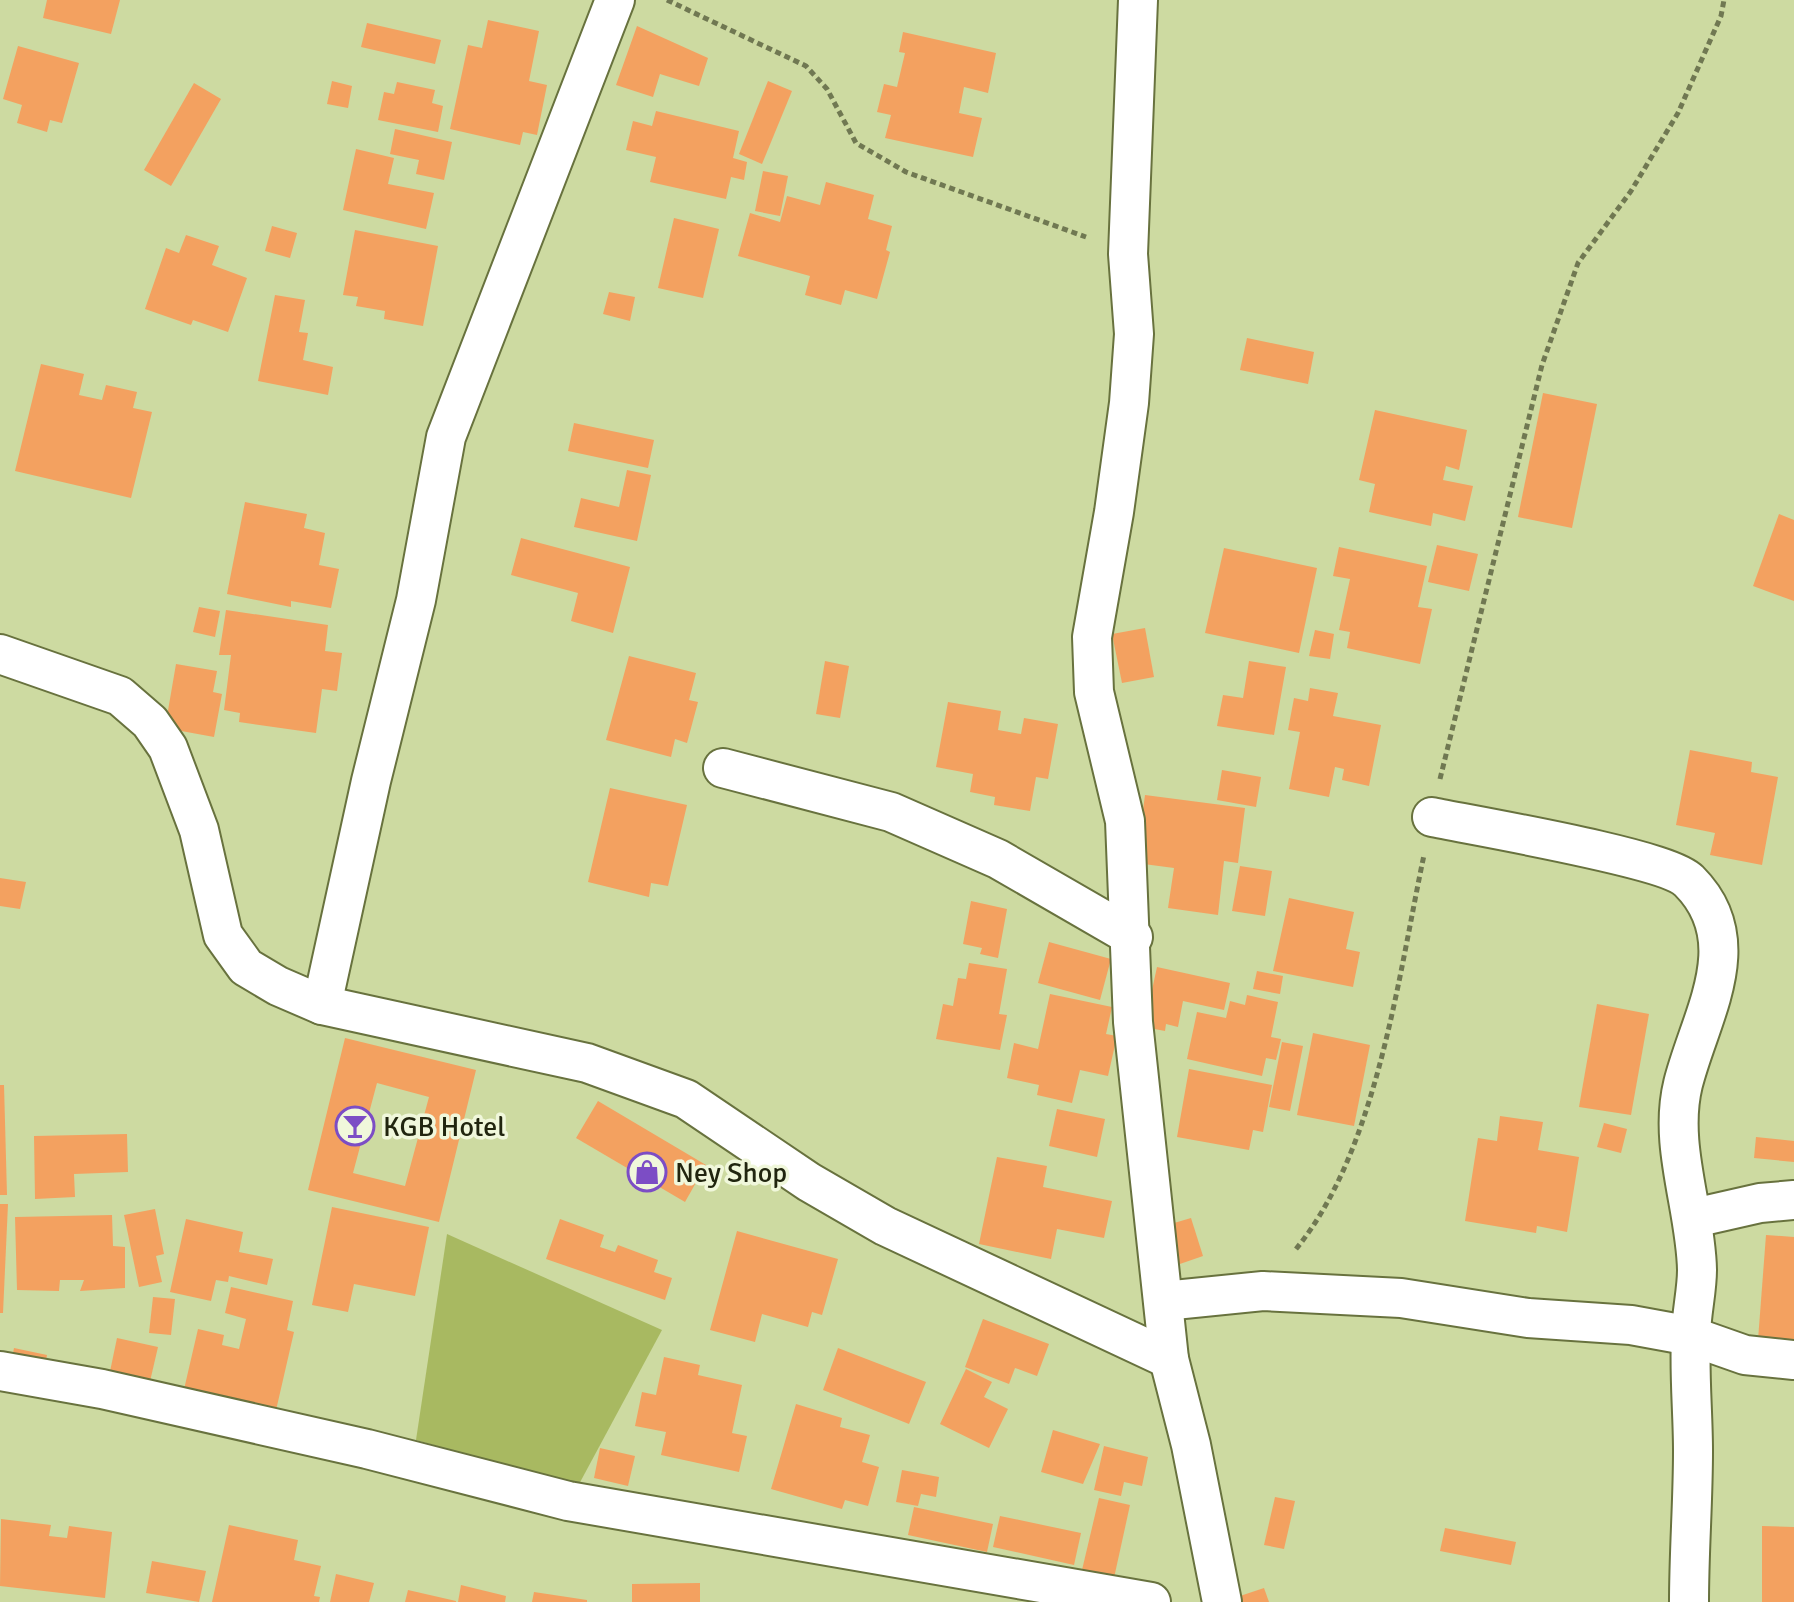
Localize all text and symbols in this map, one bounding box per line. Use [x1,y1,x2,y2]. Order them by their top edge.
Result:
bar icon: KGB Hotel [334,1105,376,1147]
place label: KGB Hotel [383,1110,506,1144]
shop icon: Ney Shop [626,1151,668,1193]
place label: Ney Shop [675,1156,787,1190]

